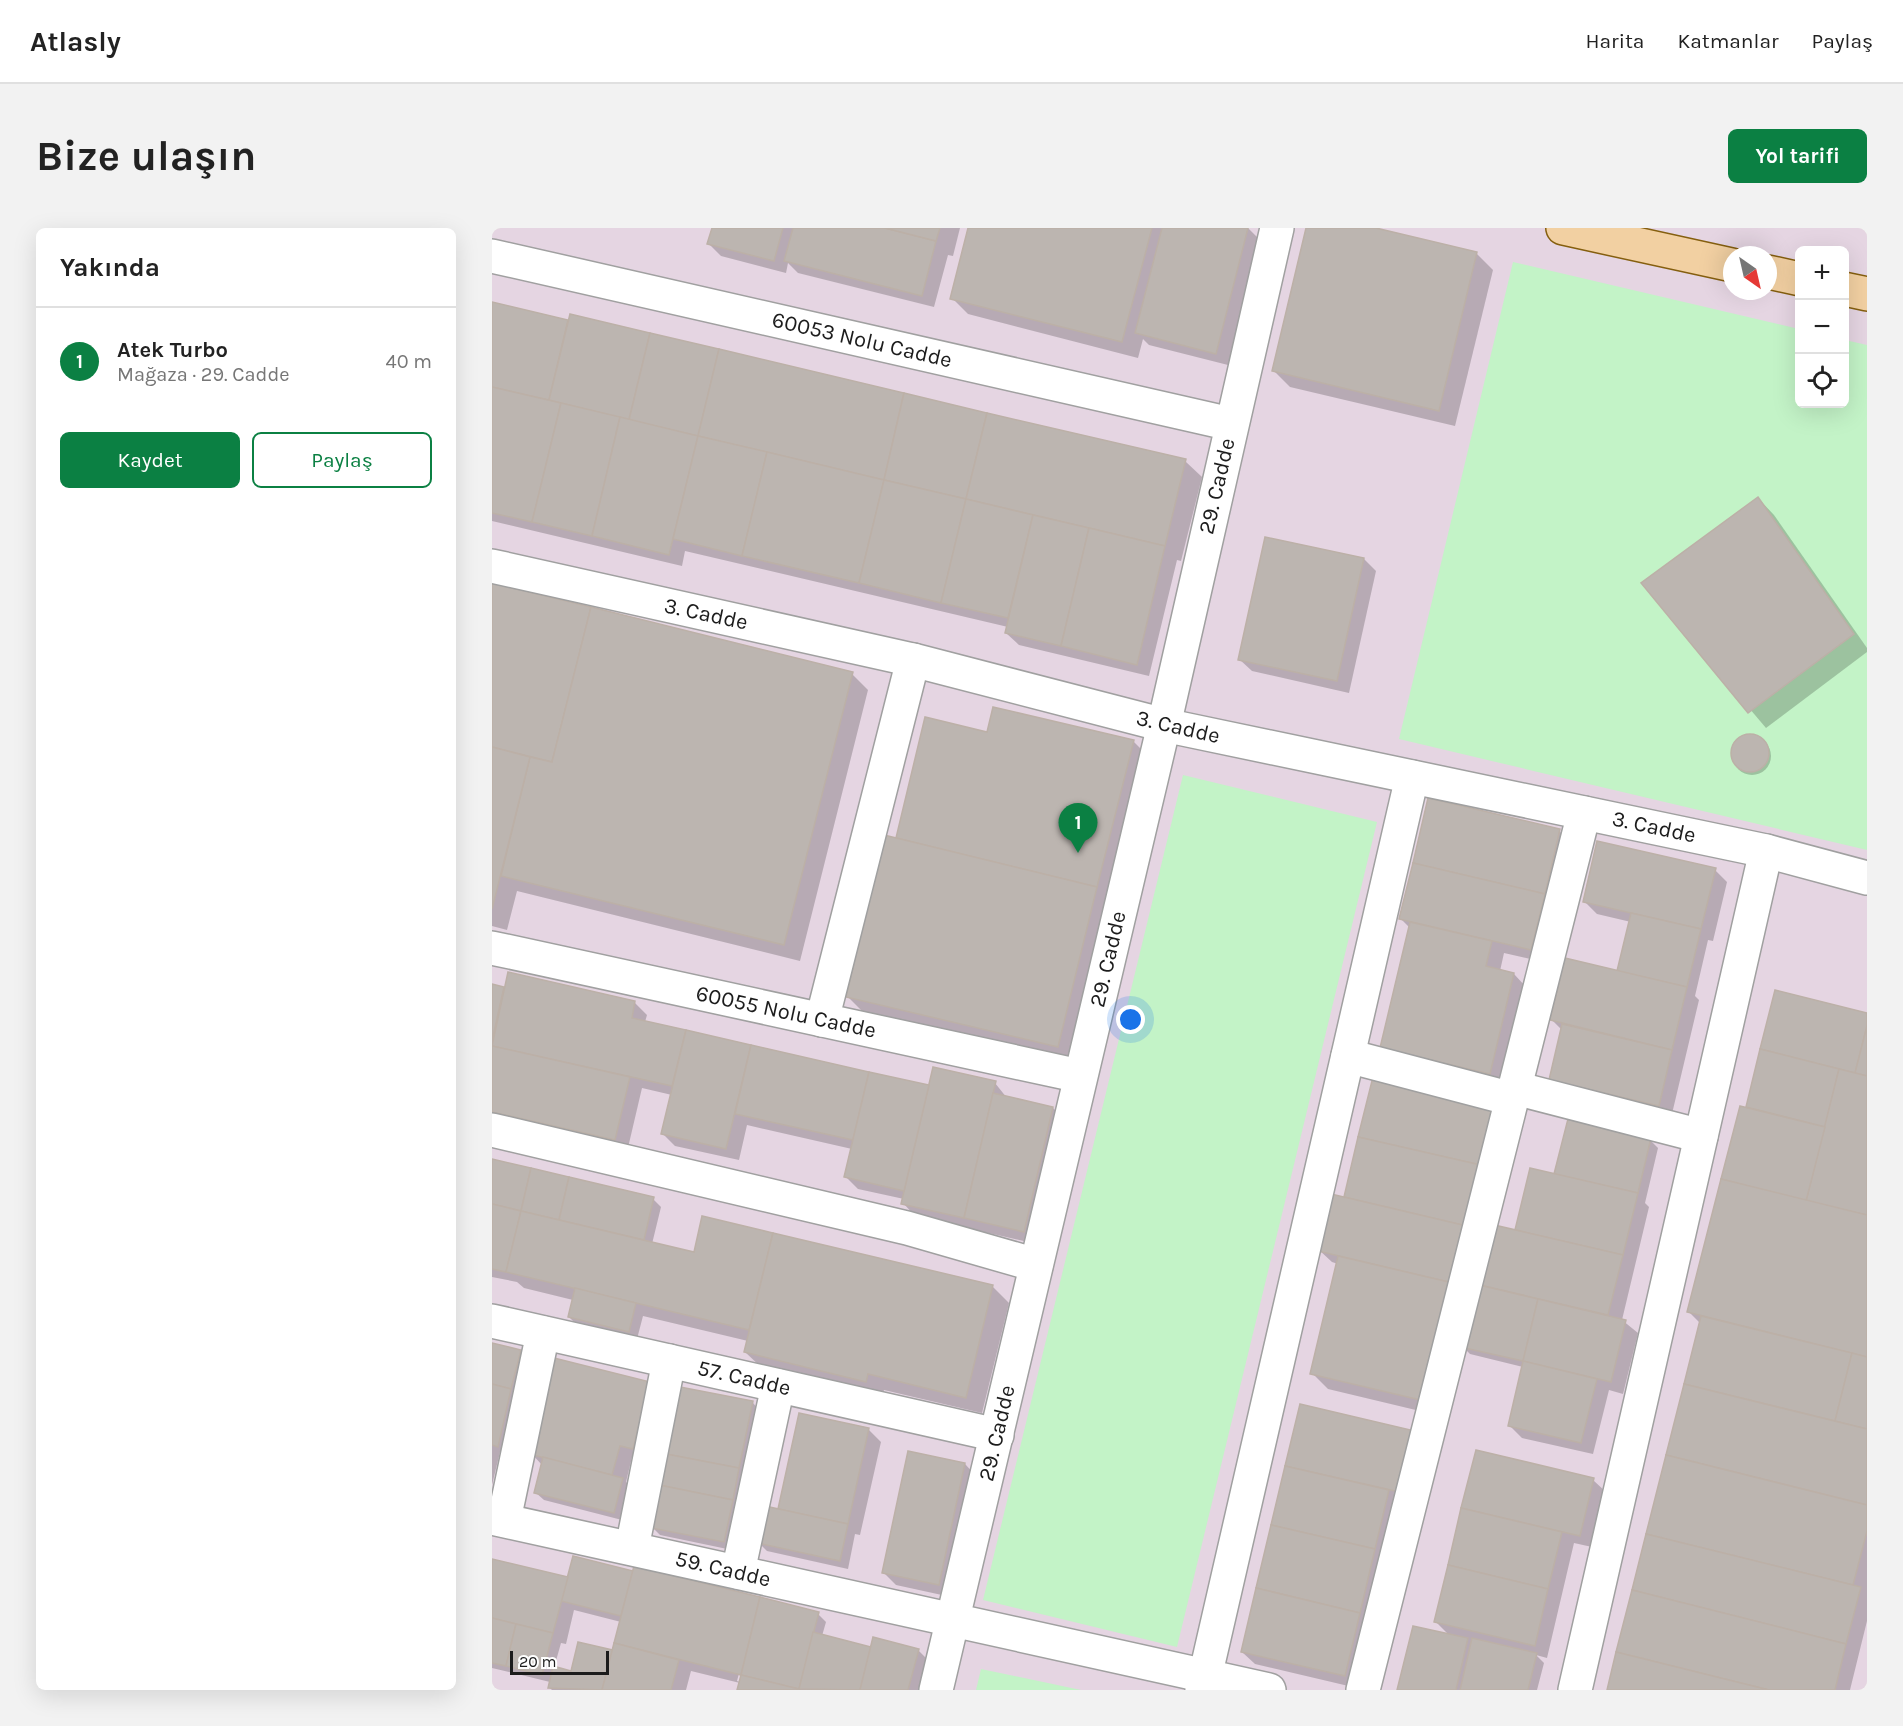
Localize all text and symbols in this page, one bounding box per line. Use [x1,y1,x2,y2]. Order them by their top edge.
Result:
text: Atlasly [30,25,121,58]
text: Harita [1586,29,1644,53]
text: Katmanlar [1677,29,1779,53]
text: Paylaş [1812,29,1873,53]
button: Yol tarifi [1728,129,1867,183]
text: Bize ulaşın [36,131,256,181]
north arrow [1723,246,1777,300]
map controls [1795,246,1849,408]
button: + [1795,246,1849,300]
text: Yakında [60,252,160,283]
button: − [1795,300,1849,354]
street label: 60053 Nolu Cadde [769,307,955,373]
text: Atek Turbo [117,337,228,363]
text: 1 [76,350,83,373]
text: 40 m [386,350,432,373]
button: locate [1795,354,1849,408]
text: Mağaza · 29. Cadde [117,363,290,386]
button: Kaydet [60,432,240,488]
button: Paylaş [252,432,432,488]
street label: 29. Cadde [1193,436,1241,536]
street label: 3. Cadde [662,592,750,636]
street label: 3. Cadde [1134,705,1222,749]
pin: 1 [1058,804,1098,853]
street label: 3. Cadde [1610,805,1698,849]
street label: 29. Cadde [1084,909,1132,1009]
street label: 60055 Nolu Cadde [694,980,878,1044]
your location [1116,1005,1145,1034]
street label: 57. Cadde [695,1355,793,1401]
street label: 29. Cadde [973,1383,1021,1483]
street label: 59. Cadde [673,1545,773,1593]
scale bar [510,1648,609,1676]
text: 20 m [519,1652,557,1671]

